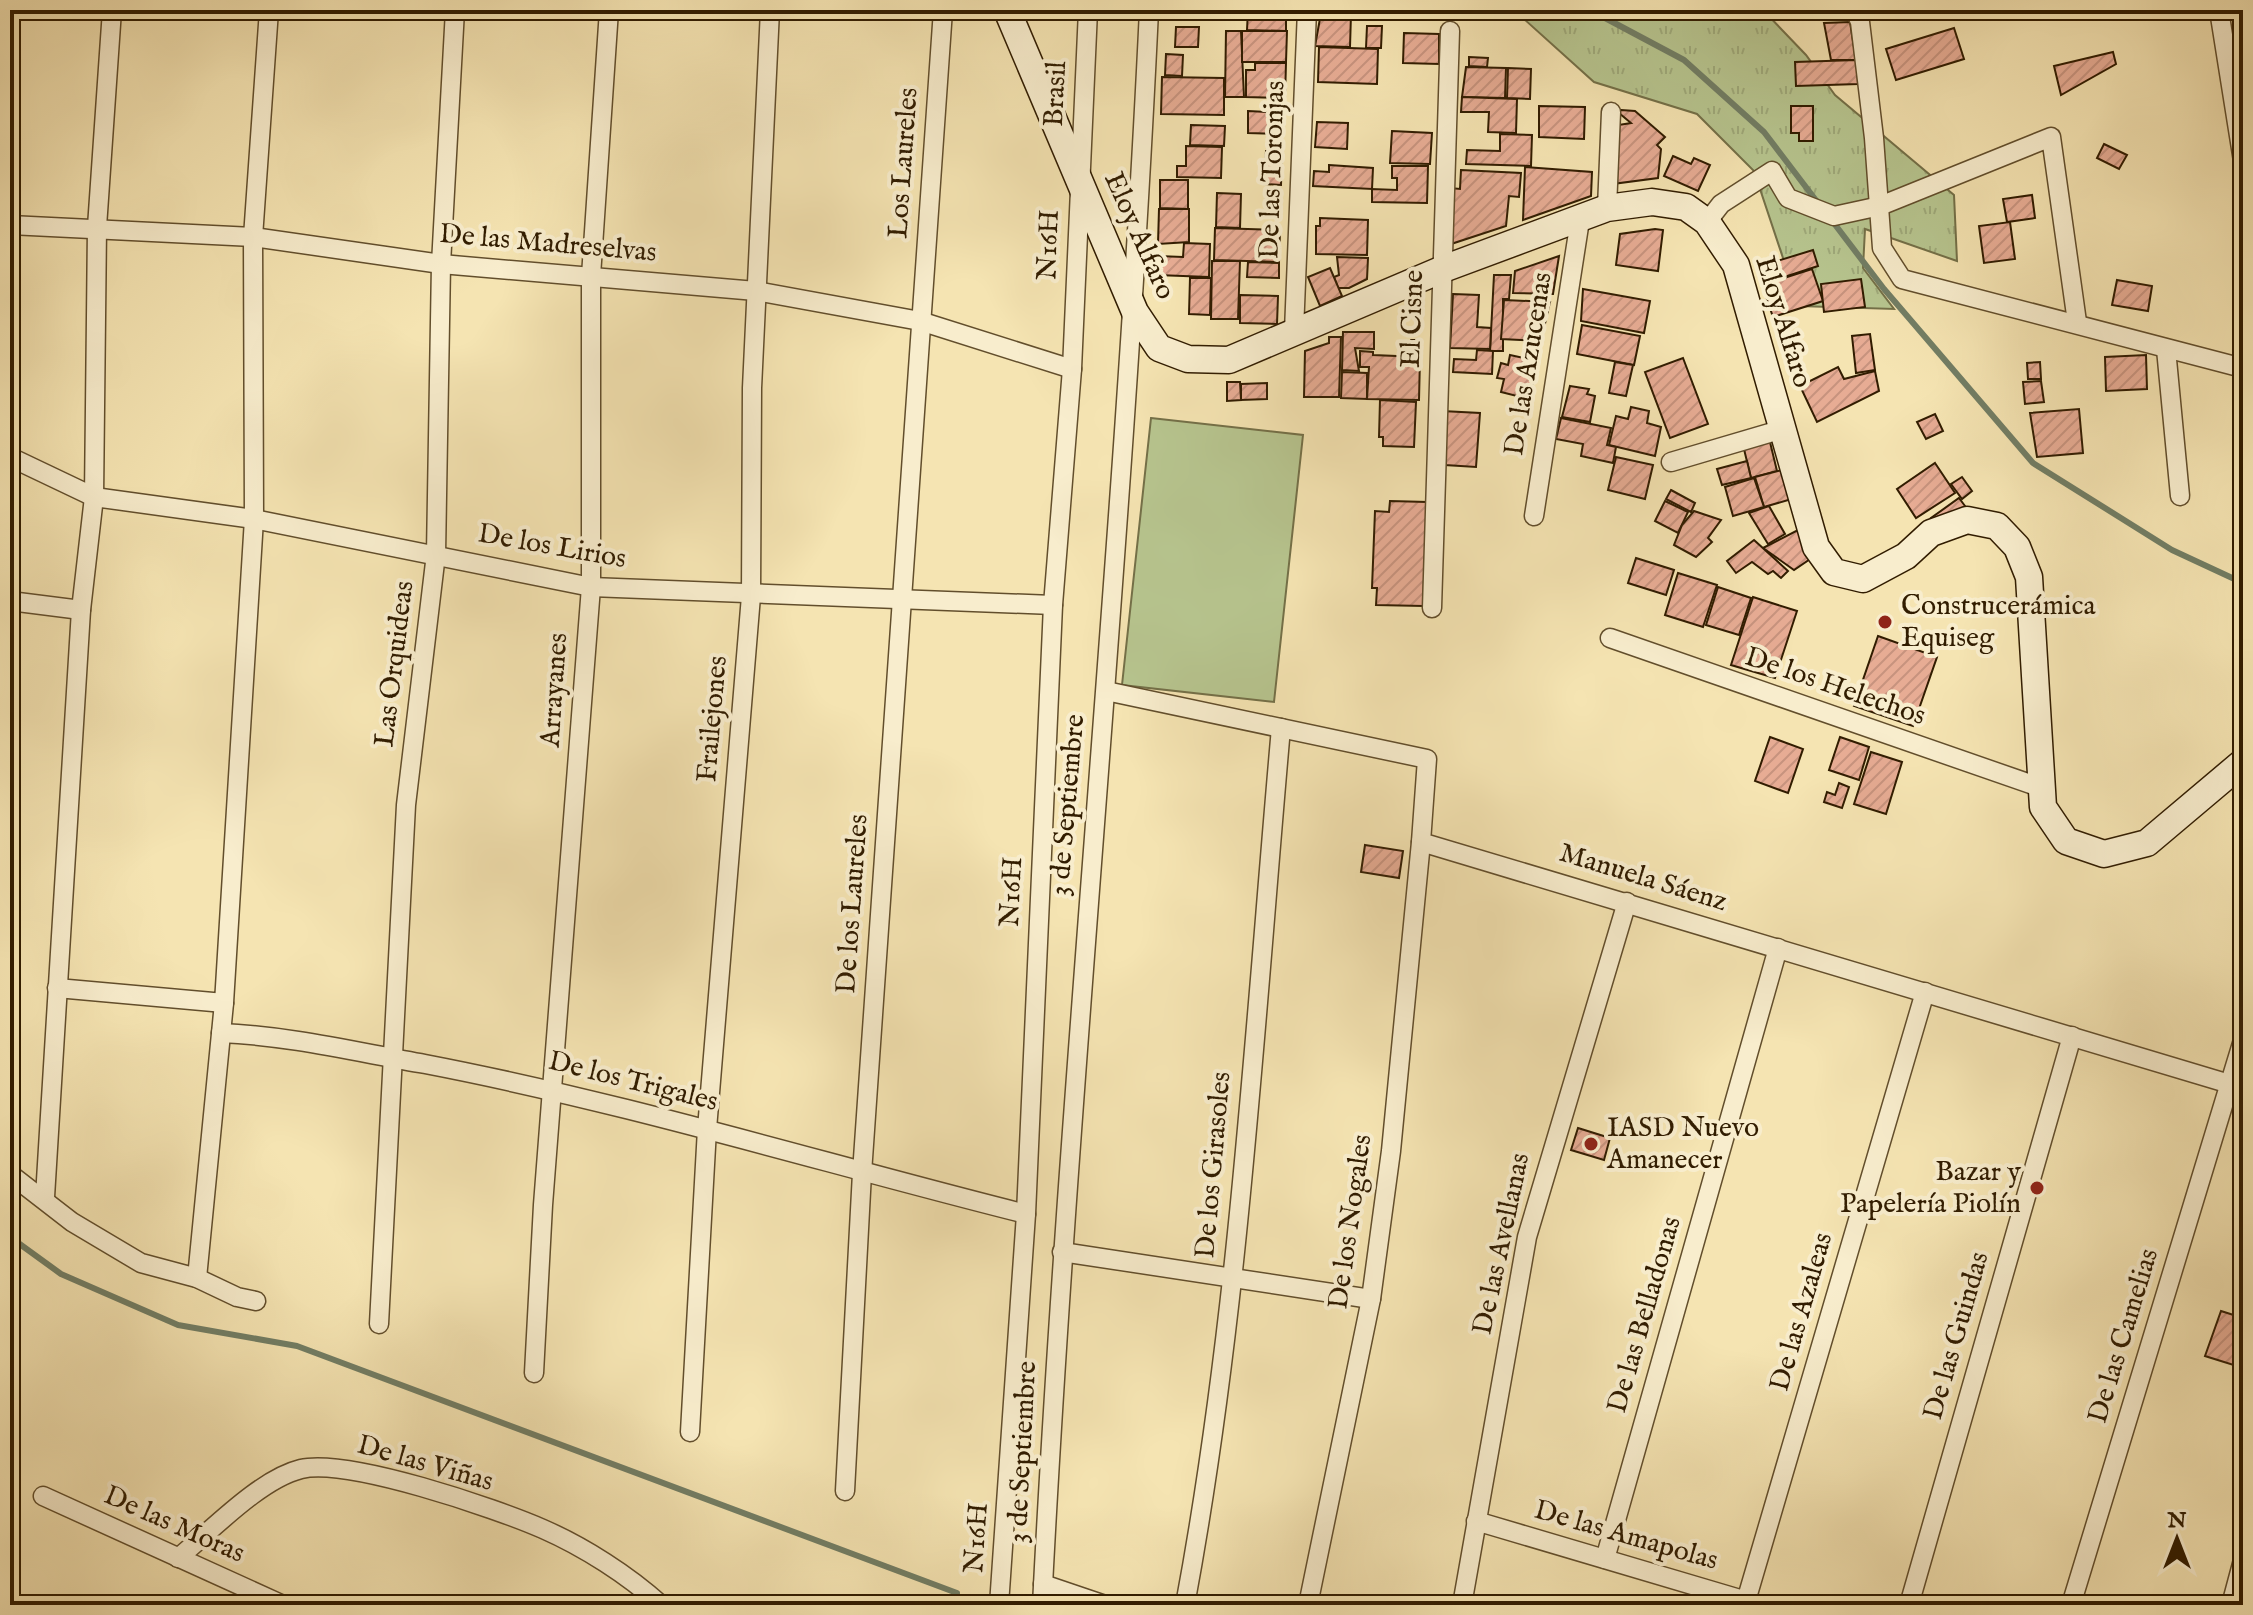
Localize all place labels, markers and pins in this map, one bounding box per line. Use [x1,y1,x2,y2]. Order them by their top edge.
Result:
place label: Construcerámica Equiseg [1901,589,2096,656]
marker: Construcerámica Equiseg [1876,613,1894,631]
place label: IASD Nuevo Amanecer [1606,1111,1759,1178]
marker: IASD Nuevo Amanecer [1582,1135,1600,1153]
place label: Bazar y Papelería Piolín [1840,1155,2021,1222]
marker: Bazar y Papelería Piolín [2028,1179,2046,1197]

